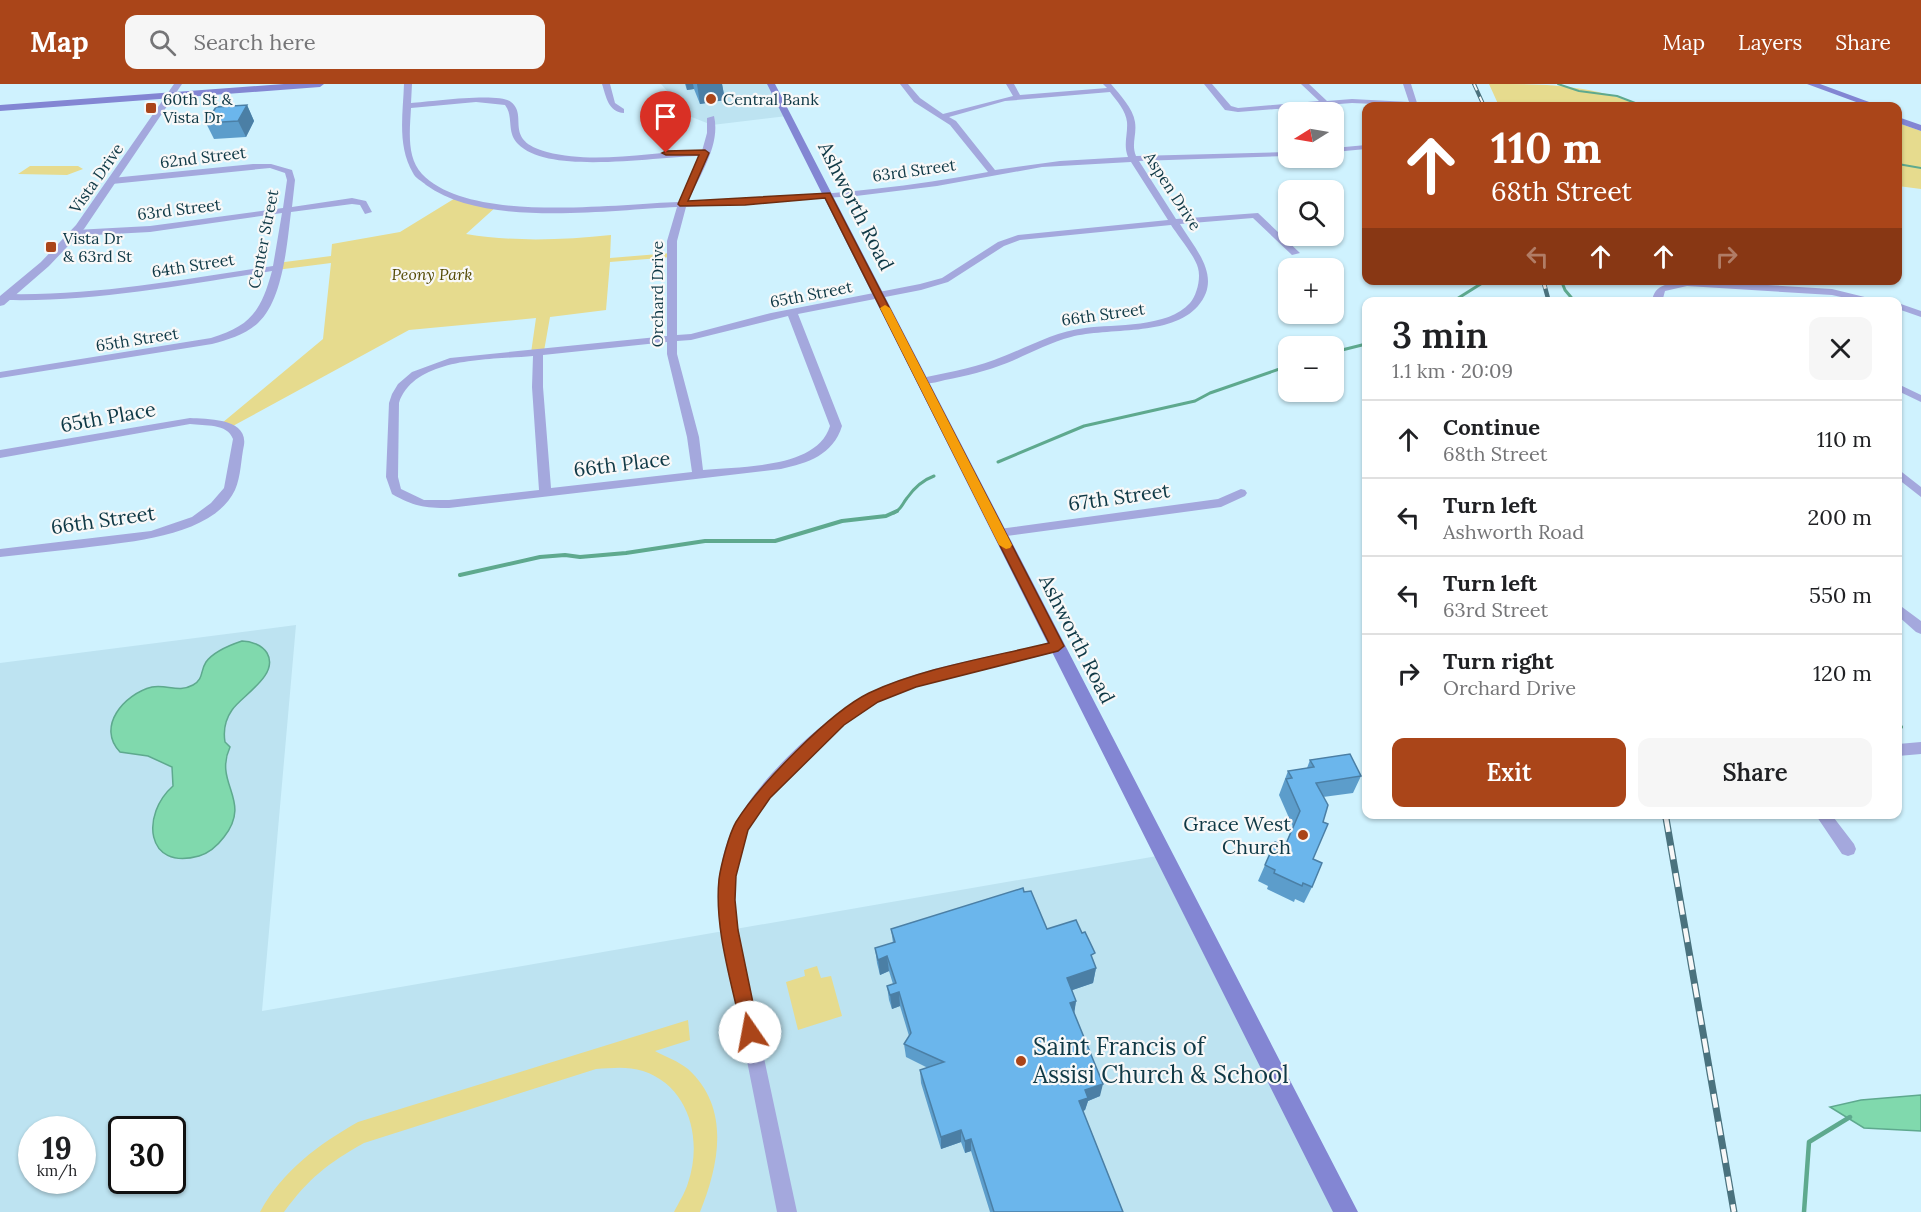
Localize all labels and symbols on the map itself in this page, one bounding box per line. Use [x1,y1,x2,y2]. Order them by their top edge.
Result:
place label: 60th St & Vista Dr [162,89,234,127]
place label: Central Bank [723,89,819,109]
pin [640,91,691,153]
marker: Central Bank [704,92,718,106]
marker: 60th St & Vista Dr [144,101,158,115]
north arrow [1278,102,1344,168]
street label: Ashworth Road [813,136,900,274]
street label: Vista Drive [64,139,128,218]
street label: 62nd Street [159,142,248,172]
street label: Aspen Drive [1140,147,1206,234]
street label: 63rd Street [871,154,958,186]
street label: Center Street [244,187,283,290]
street label: 63rd Street [136,194,223,224]
place label: Vista Dr & 63rd St [62,228,133,266]
marker: Vista Dr & 63rd St [44,240,58,254]
street label: Orchard Drive [647,240,667,347]
street label: 64th Street [150,248,236,281]
park label: Peony Park [391,264,473,284]
street label: 65th Street [768,276,855,312]
street label: 66th Street [1060,298,1147,330]
street label: 65th Street [94,322,181,355]
street label: 65th Place [58,396,158,437]
street label: 66th Place [572,445,672,482]
street label: 67th Street [1067,477,1172,516]
street label: 66th Street [49,500,157,539]
street label: Ashworth Road [1034,569,1121,707]
place label: Grace West Church [1183,811,1291,859]
marker: Grace West Church [1296,828,1310,842]
position arrow [718,1000,782,1064]
place label: Saint Francis of Assisi Church & School [1032,1031,1289,1090]
marker: Saint Francis of Assisi Church & School [1014,1054,1028,1068]
speed limit sign: 30 [108,1116,186,1194]

